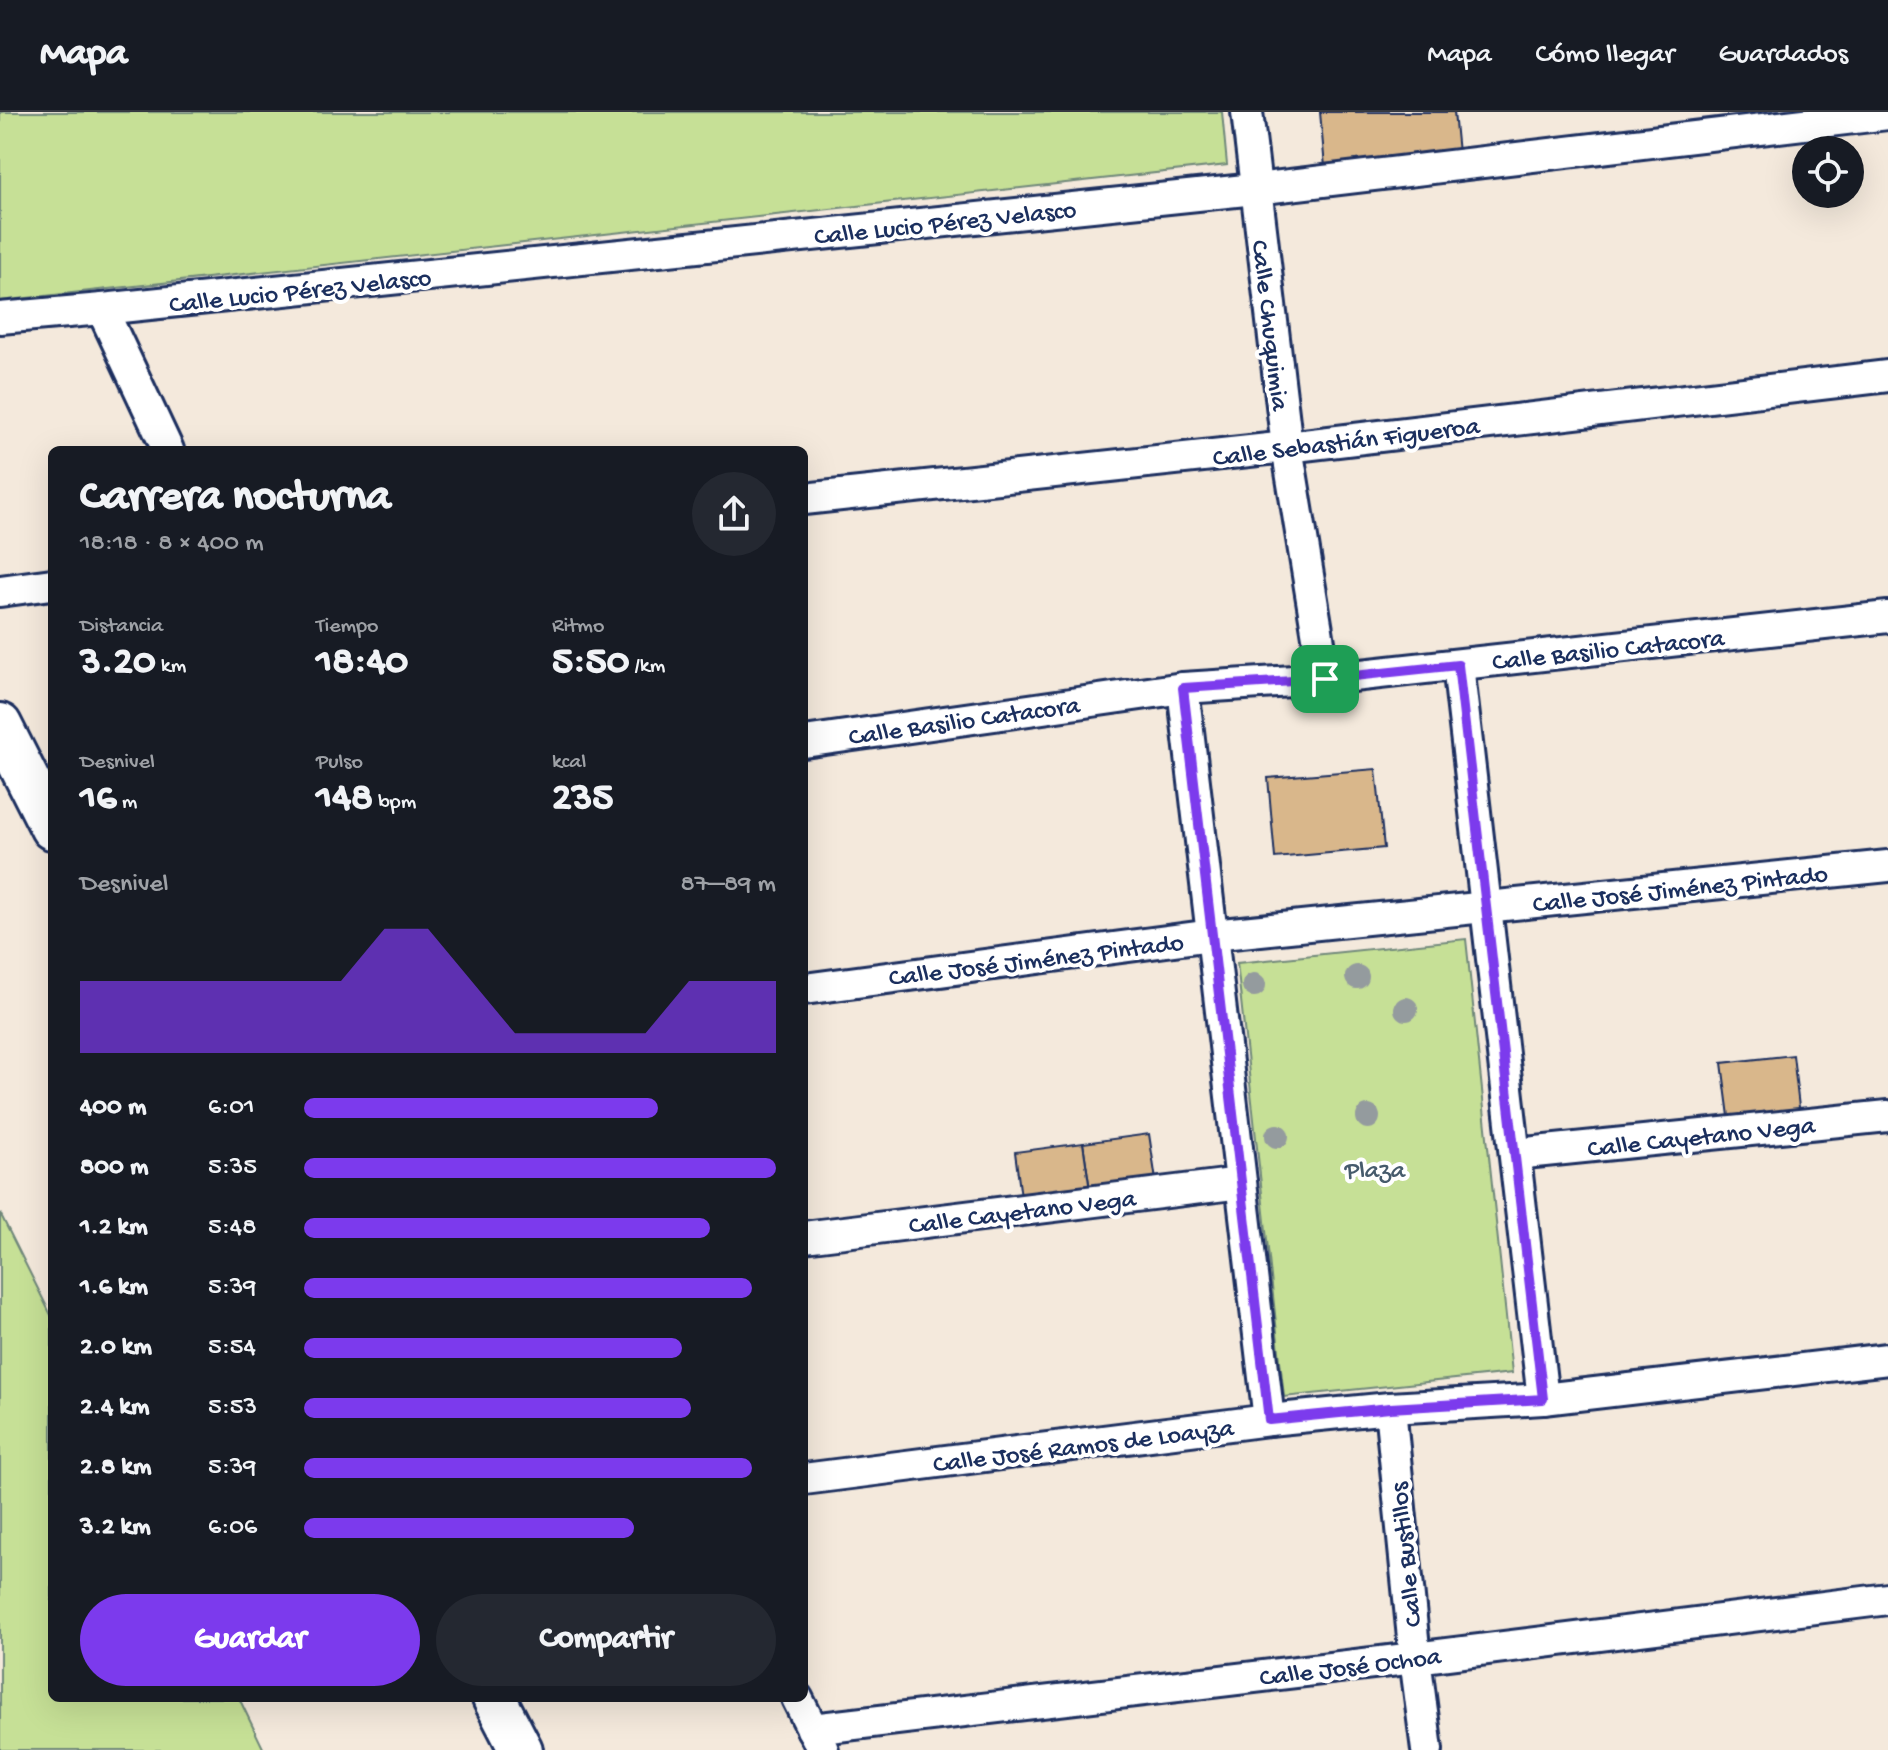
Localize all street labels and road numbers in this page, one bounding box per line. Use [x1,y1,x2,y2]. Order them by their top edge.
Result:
street label: Calle Lucio Pérez Velasco [813,196,1078,255]
street label: Calle Chuquimia [1242,238,1294,414]
street label: Calle Lucio Pérez Velasco [168,264,433,323]
street label: Calle Sebastián Figueroa [1211,413,1483,476]
street label: Calle Basilio Catacora [1491,625,1728,680]
street label: Calle Basilio Catacora [847,692,1084,755]
street label: Calle José Jiménez Pintado [1531,861,1830,922]
street label: Calle José Jiménez Pintado [887,929,1186,996]
street label: Calle Cayetano Vega [1586,1112,1818,1167]
street label: Calle Cayetano Vega [907,1185,1139,1244]
street label: Calle José Ramos de Loayza [931,1414,1237,1482]
street label: Calle Bustillos [1385,1479,1431,1628]
street label: Calle José Ochoa [1258,1643,1444,1696]

